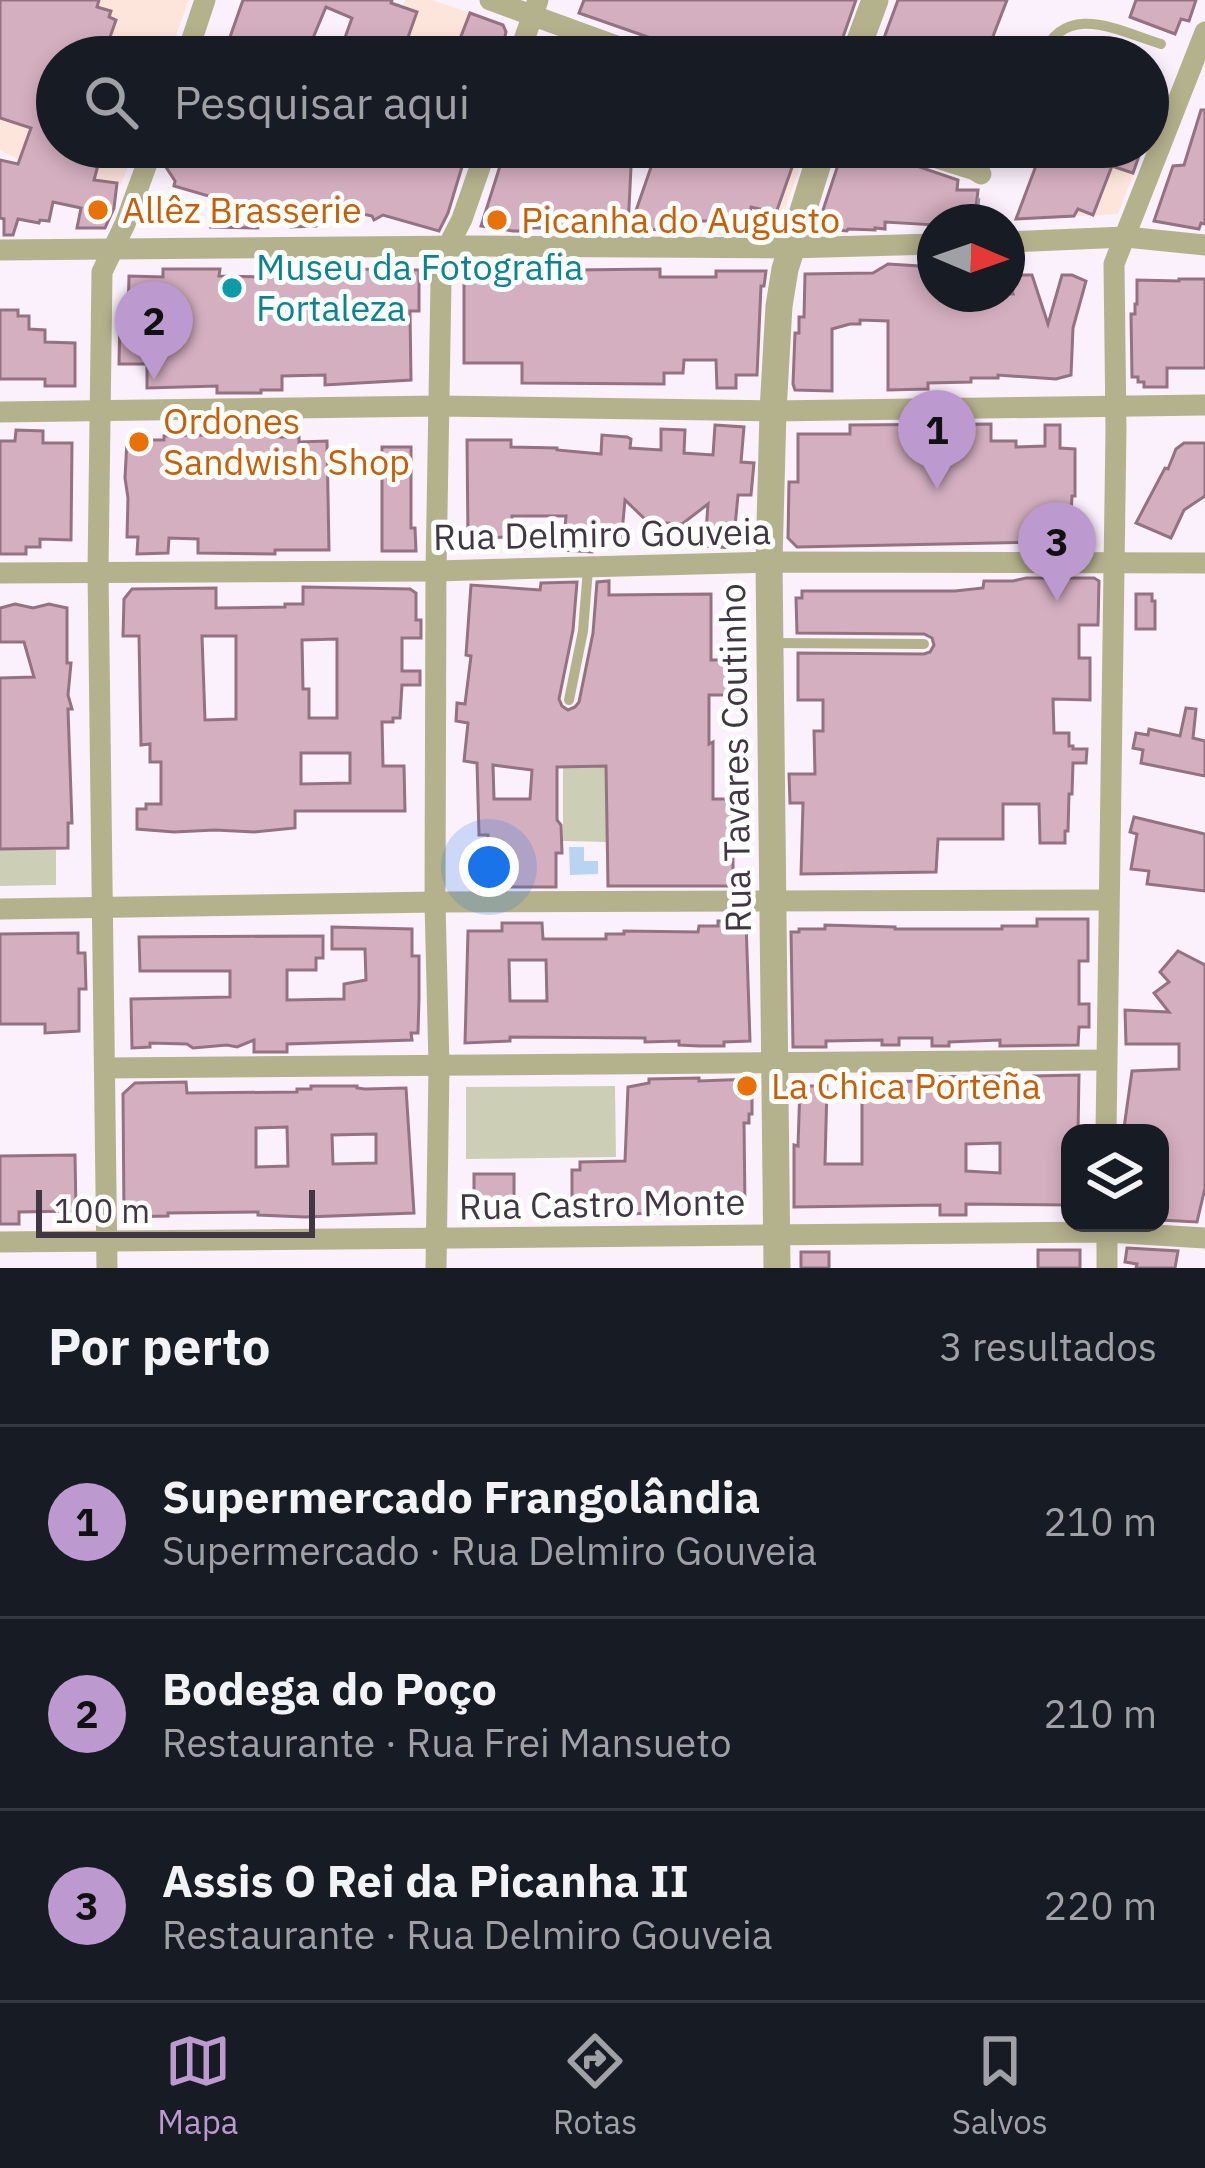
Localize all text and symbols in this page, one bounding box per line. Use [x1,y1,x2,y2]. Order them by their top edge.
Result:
search box [36,36,1169,168]
icon: search [78,69,144,135]
text: Pesquisar aqui [174,73,470,131]
place label: Allêz Brasserie [122,186,362,233]
place label: Picanha do Augusto [521,196,840,243]
marker: Allêz Brasserie [85,197,111,223]
north arrow [917,204,1025,312]
marker: Picanha do Augusto [484,207,510,233]
place label: Museu da Fotografia Fortaleza [256,243,584,331]
marker: Museu da Fotografia Fortaleza [219,275,245,301]
pin: 2 [115,281,193,380]
pin: 1 [898,390,976,489]
place label: Ordones Sandwish Shop [163,397,410,485]
marker: Ordones Sandwish Shop [126,429,152,455]
pin: 3 [1018,502,1096,601]
street label: Rua Delmiro Gouveia [433,507,771,560]
street label: Rua Tavares Coutinho [708,583,761,933]
your location [459,837,519,897]
place label: La Chica Porteña [771,1062,1041,1109]
marker: La Chica Porteña [734,1073,760,1099]
map controls [1061,1124,1169,1232]
button: layers [1061,1124,1169,1232]
street label: Rua Castro Monte [458,1178,746,1229]
scale bar [36,1184,315,1237]
text: 100 m [54,1189,150,1232]
text: Por perto [48,1313,270,1379]
text: 3 resultados [939,1321,1157,1372]
text: Supermercado Frangolândia [162,1467,760,1525]
text: 1 [75,1496,99,1547]
text: 210 m [1044,1496,1157,1547]
text: Supermercado · Rua Delmiro Gouveia [162,1525,817,1576]
text: Bodega do Poço [162,1659,497,1717]
text: 2 [75,1688,99,1739]
text: 210 m [1044,1688,1157,1739]
text: Restaurante · Rua Frei Mansueto [162,1717,732,1768]
text: Assis O Rei da Picanha II [162,1851,689,1909]
text: 3 [75,1880,99,1931]
text: 220 m [1044,1880,1157,1931]
text: Restaurante · Rua Delmiro Gouveia [162,1909,773,1960]
tab: Mapa [157,2028,238,2143]
tab: Rotas [553,2028,637,2143]
tab: Salvos [952,2028,1048,2143]

